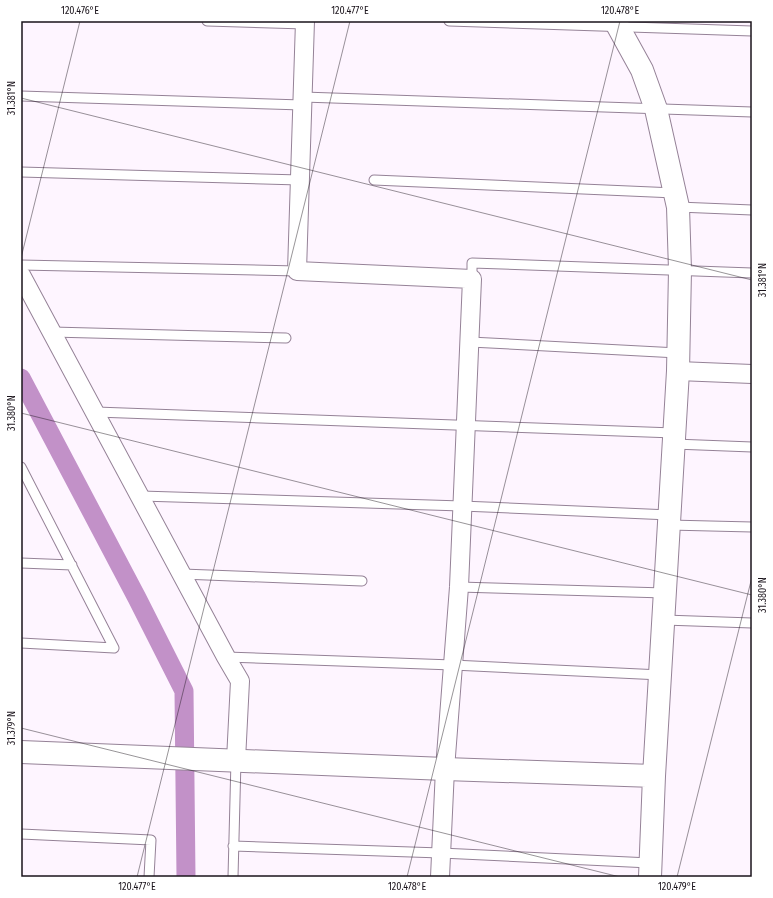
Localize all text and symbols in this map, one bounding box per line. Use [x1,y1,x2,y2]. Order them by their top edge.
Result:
text: 120.476°E [61,5,99,17]
text: 120.477°E [331,5,369,17]
text: 120.478°E [601,5,639,17]
text: 31.381°N [6,81,18,115]
text: 31.381°N [757,263,769,297]
text: 31.380°N [6,395,18,431]
text: 31.380°N [757,577,769,613]
text: 31.379°N [6,711,18,745]
text: 120.477°E [118,881,156,893]
text: 120.478°E [388,881,426,893]
text: 120.479°E [658,881,696,893]

